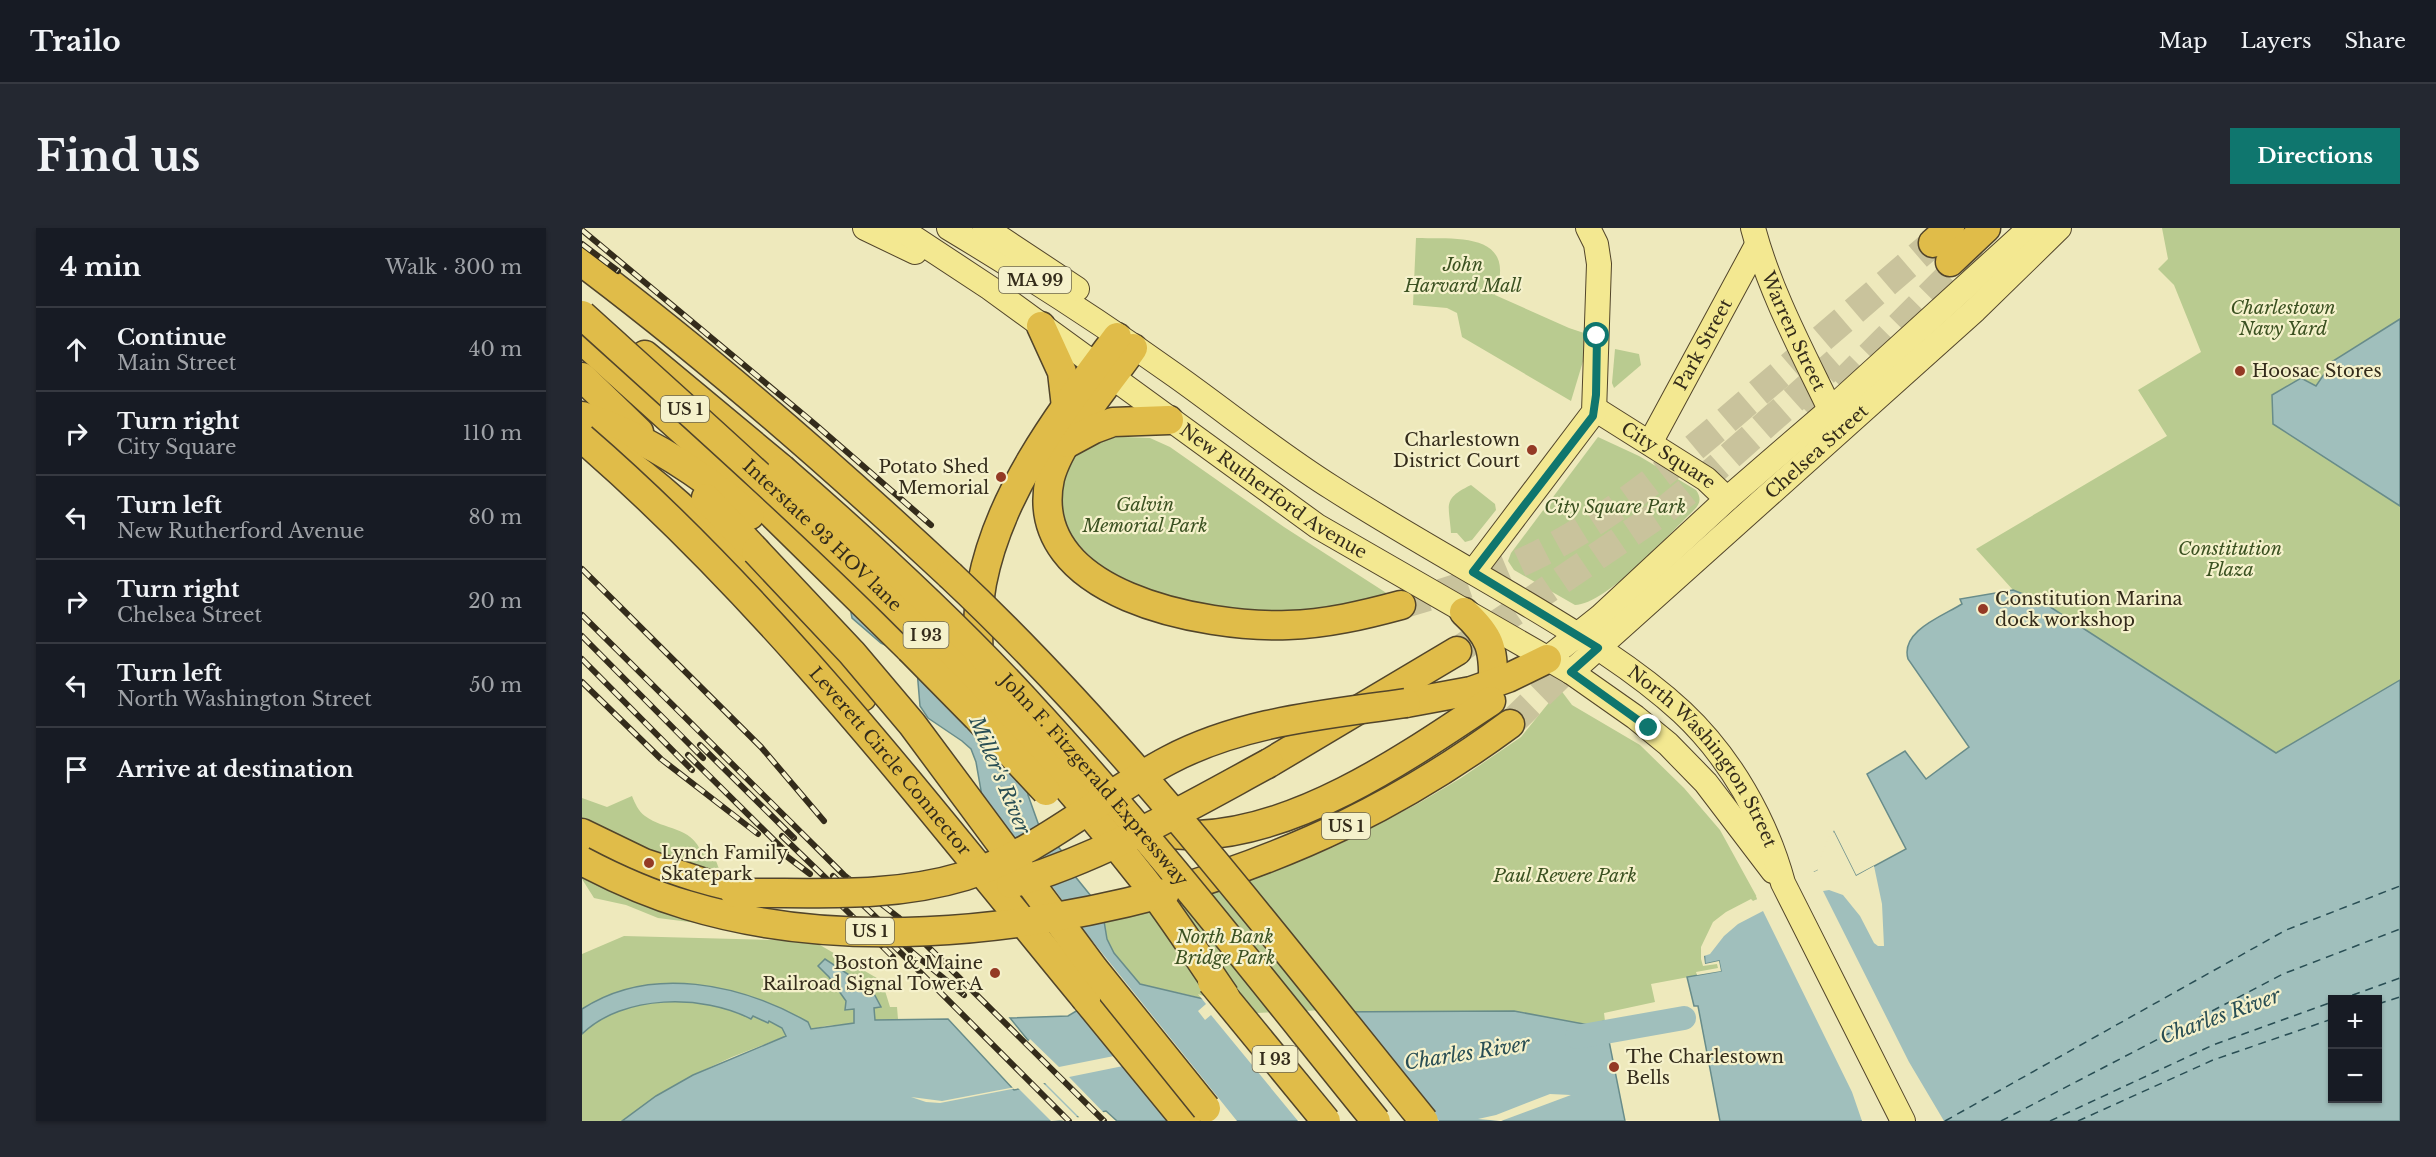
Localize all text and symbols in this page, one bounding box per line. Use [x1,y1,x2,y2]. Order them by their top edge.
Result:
text: Trailo [30,24,121,59]
text: Map [2159,28,2208,54]
text: Layers [2241,28,2312,54]
text: Share [2345,28,2406,54]
button: Directions [2230,128,2400,184]
text: Find us [36,130,200,182]
text: 4 min [60,251,141,283]
park label: John Harvard Mall [1403,254,1522,297]
text: Walk · 300 m [385,255,522,279]
road number: MA 99 [999,267,1071,293]
street label: Warren Street [1757,267,1830,395]
street label: Park Street [1670,295,1737,394]
park label: Charlestown Navy Yard [2231,297,2336,340]
route start [1583,322,1609,348]
text: Continue [117,324,226,351]
icon: ahead [60,333,93,366]
text: 40 m [469,337,522,361]
text: Main Street [117,351,236,375]
place label: Hoosac Stores [2252,360,2382,382]
marker: Hoosac Stores [2233,364,2247,378]
road number: US 1 [661,396,709,422]
street label: Chelsea Street [1761,400,1873,504]
text: Turn right [117,408,239,435]
icon: right [60,417,93,450]
street label: City Square [1617,417,1721,494]
street label: New Rutherford Avenue [1176,419,1371,563]
text: 110 m [463,421,522,445]
place label: Charlestown District Court [1393,429,1520,472]
text: City Square [117,435,237,459]
marker: Charlestown District Court [1525,443,1539,457]
street label: Interstate 93 HOV lane [738,455,906,616]
place label: Potato Shed Memorial [878,456,989,499]
marker: Potato Shed Memorial [994,470,1008,484]
text: Turn left [117,492,222,519]
park label: Galvin Memorial Park [1082,494,1207,537]
park label: City Square Park [1544,496,1686,518]
icon: left [60,501,93,534]
text: 80 m [468,505,522,529]
text: New Rutherford Avenue [117,519,364,543]
park label: Constitution Plaza [2178,538,2282,581]
text: Turn right [117,576,239,603]
icon: right [60,585,93,618]
place label: Constitution Marina dock workshop [1995,588,2183,631]
text: 20 m [468,589,522,613]
marker: Constitution Marina dock workshop [1976,602,1990,616]
text: Chelsea Street [117,603,262,627]
road number: I 93 [904,622,948,648]
text: Turn left [117,660,222,687]
street label: North Washington Street [1623,661,1781,851]
street label: Leverett Circle Connector [804,662,976,860]
street label: John F. Fitzgerald Expressway [994,668,1193,891]
icon: left [60,669,93,702]
text: 50 m [469,673,522,697]
text: North Washington Street [117,687,372,711]
water label: Miller's River [964,711,1036,838]
route end [1635,714,1661,740]
icon: arrive [60,753,93,786]
text: Arrive at destination [117,756,354,783]
road number: US 1 [1322,813,1370,839]
place label: Lynch Family Skatepark [661,842,788,885]
marker: Lynch Family Skatepark [642,856,656,870]
park label: Paul Revere Park [1492,865,1637,887]
road number: US 1 [846,918,894,944]
park label: North Bank Bridge Park [1174,926,1275,969]
place label: Boston & Maine Railroad Signal Tower A [762,952,984,995]
marker: Boston & Maine Railroad Signal Tower A [988,966,1002,980]
water label: Charles River [2156,983,2284,1049]
map controls [2328,995,2382,1103]
button: + [2328,995,2382,1049]
water label: Charles River [1403,1031,1532,1075]
road number: I 93 [1252,1046,1298,1072]
place label: The Charlestown Bells [1626,1046,1784,1089]
button: − [2328,1049,2382,1103]
marker: The Charlestown Bells [1607,1060,1621,1074]

